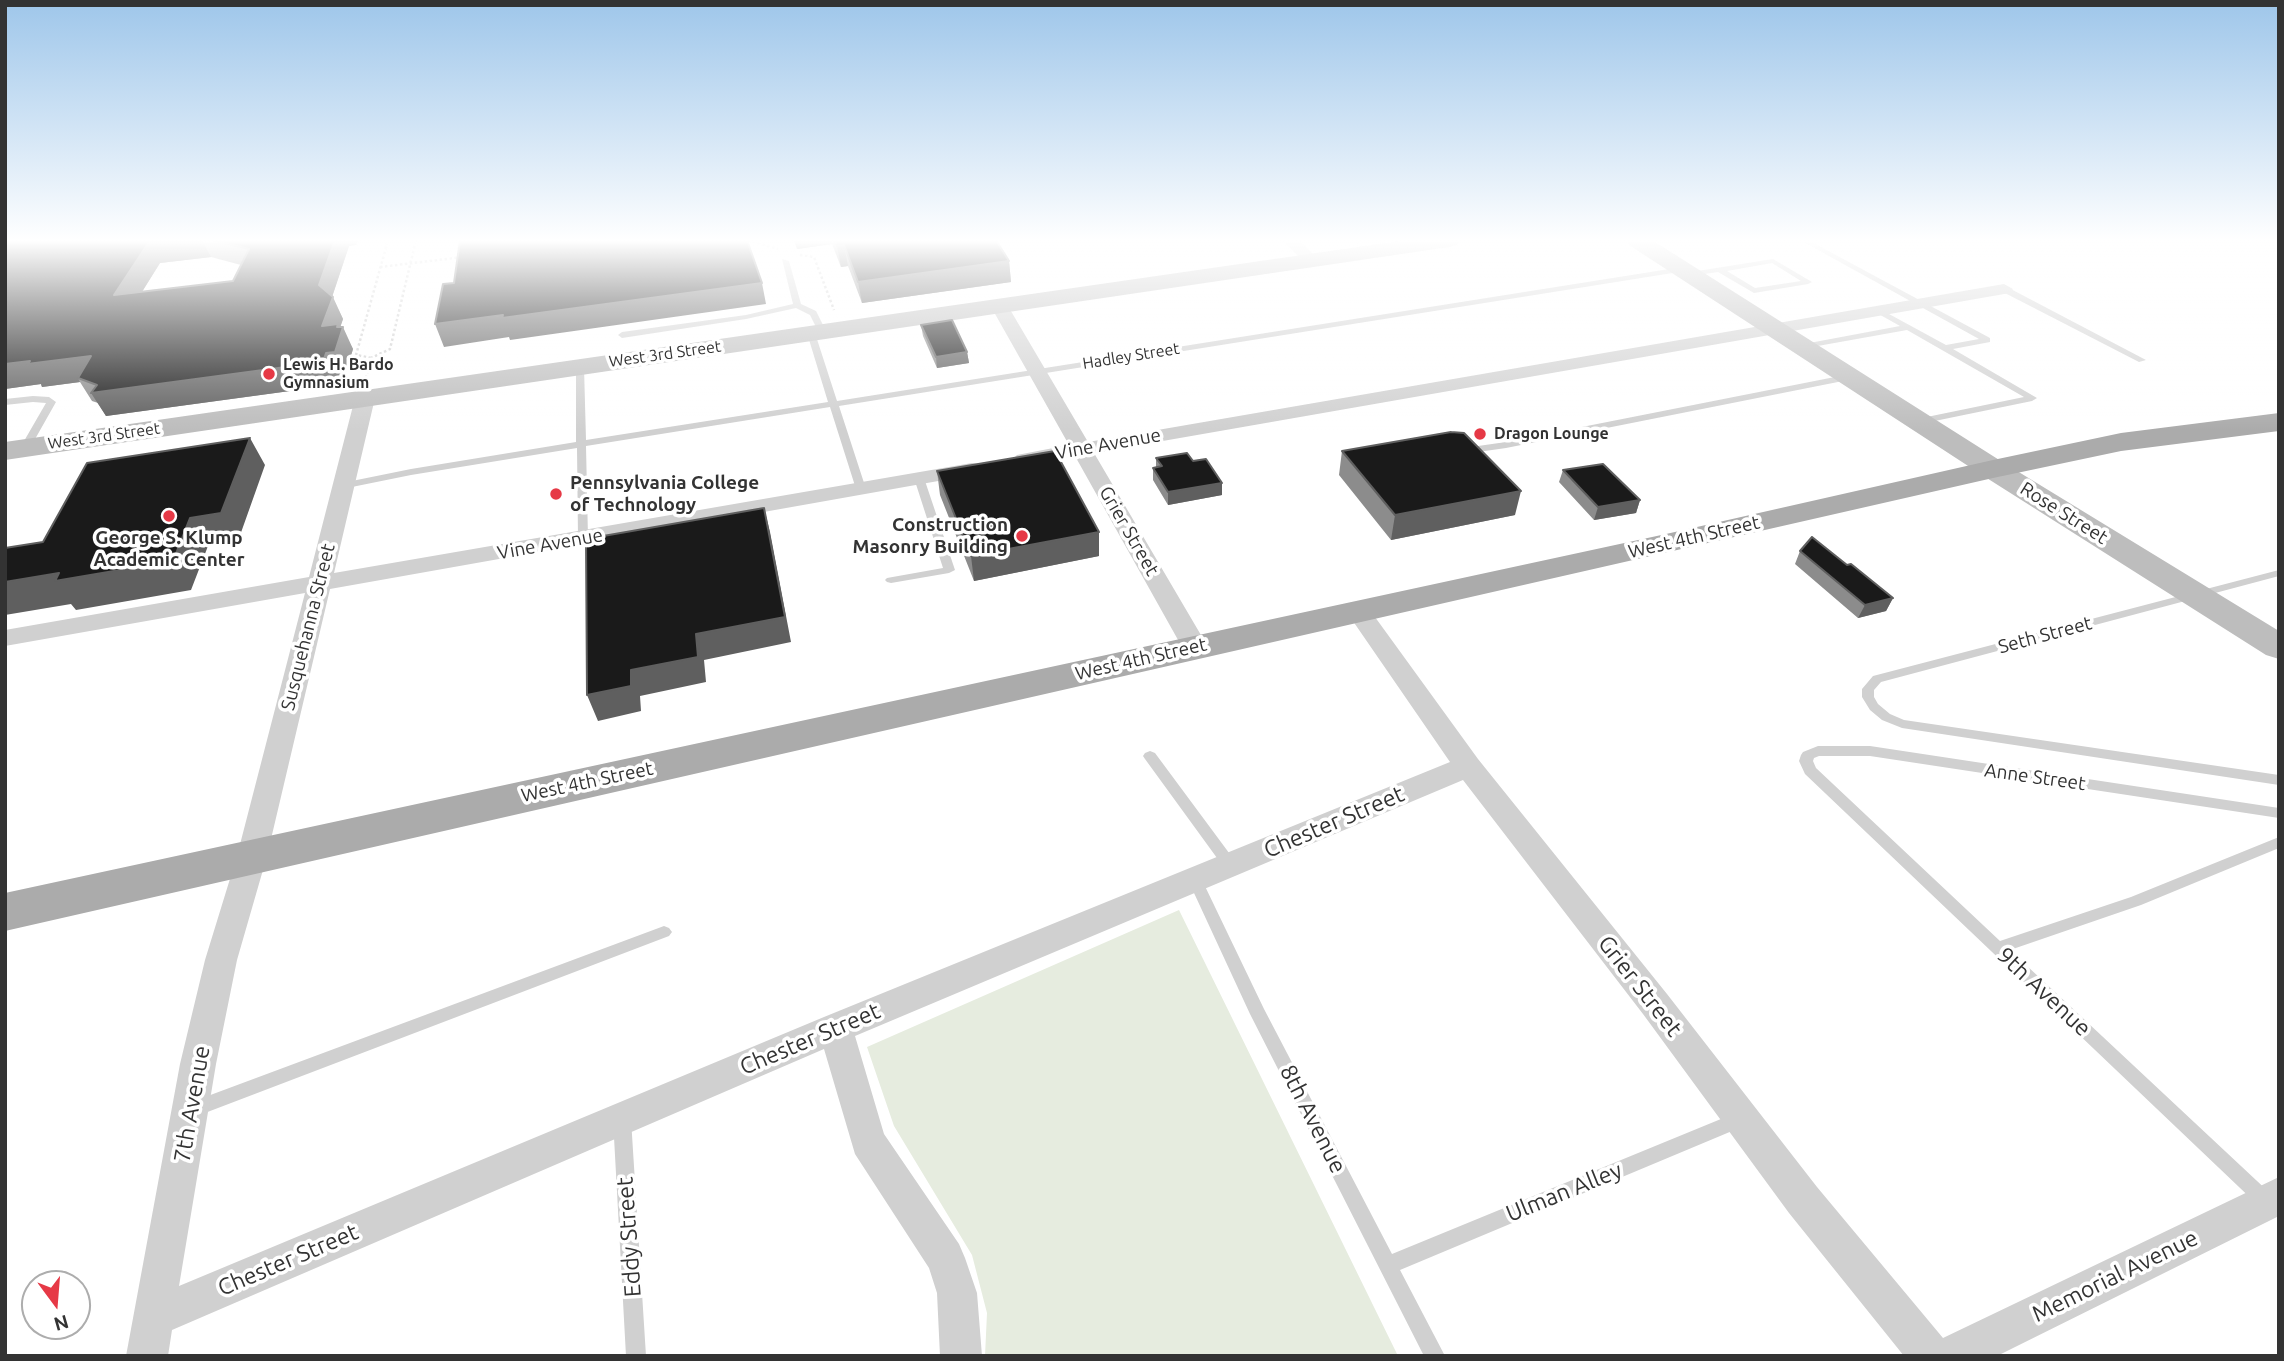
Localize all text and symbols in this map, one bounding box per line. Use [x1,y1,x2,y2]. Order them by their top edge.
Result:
street label: West 3rd Street [608,337,722,371]
street label: Hadley Street [1081,339,1181,373]
place label: Lewis H. Bardo Gymnasium [283,355,394,393]
marker: Lewis H. Bardo Gymnasium [261,366,277,382]
street label: West 3rd Street [47,419,161,453]
street label: Vine Avenue [1053,423,1163,465]
place label: Dragon Lounge [1494,424,1609,444]
marker: Dragon Lounge [1472,426,1488,442]
place label: Pennsylvania College of Technology [570,472,759,516]
street label: Rose Street [2016,477,2112,549]
street label: Grier Street [1094,482,1164,580]
marker: Pennsylvania College of Technology [548,486,564,502]
marker: George S. Klump Academic Center [161,508,177,524]
street label: West 4th Street [1626,511,1762,563]
place label: Construction Masonry Building [853,514,1008,558]
street label: Vine Avenue [495,523,605,565]
place label: George S. Klump Academic Center [94,527,244,571]
marker: Construction Masonry Building [1014,528,1030,544]
street label: Susquehanna Street [276,541,340,713]
street label: Seth Street [1996,612,2094,658]
street label: West 4th Street [1073,633,1209,685]
street label: West 4th Street [519,757,655,807]
street label: Anne Street [1983,759,2087,795]
street label: Chester Street [1260,780,1408,864]
street label: Grier Street [1592,930,1688,1042]
street label: 9th Avenue [1991,942,2097,1042]
street label: Chester Street [736,997,884,1081]
street label: 7th Avenue [168,1044,216,1164]
street label: 8th Avenue [1274,1060,1352,1178]
street label: Ulman Alley [1502,1156,1626,1228]
street label: Eddy Street [611,1176,647,1298]
street label: Chester Street [214,1218,362,1302]
street label: Memorial Avenue [2028,1224,2202,1328]
north arrow [21,1270,91,1340]
text: N [51,1311,71,1336]

